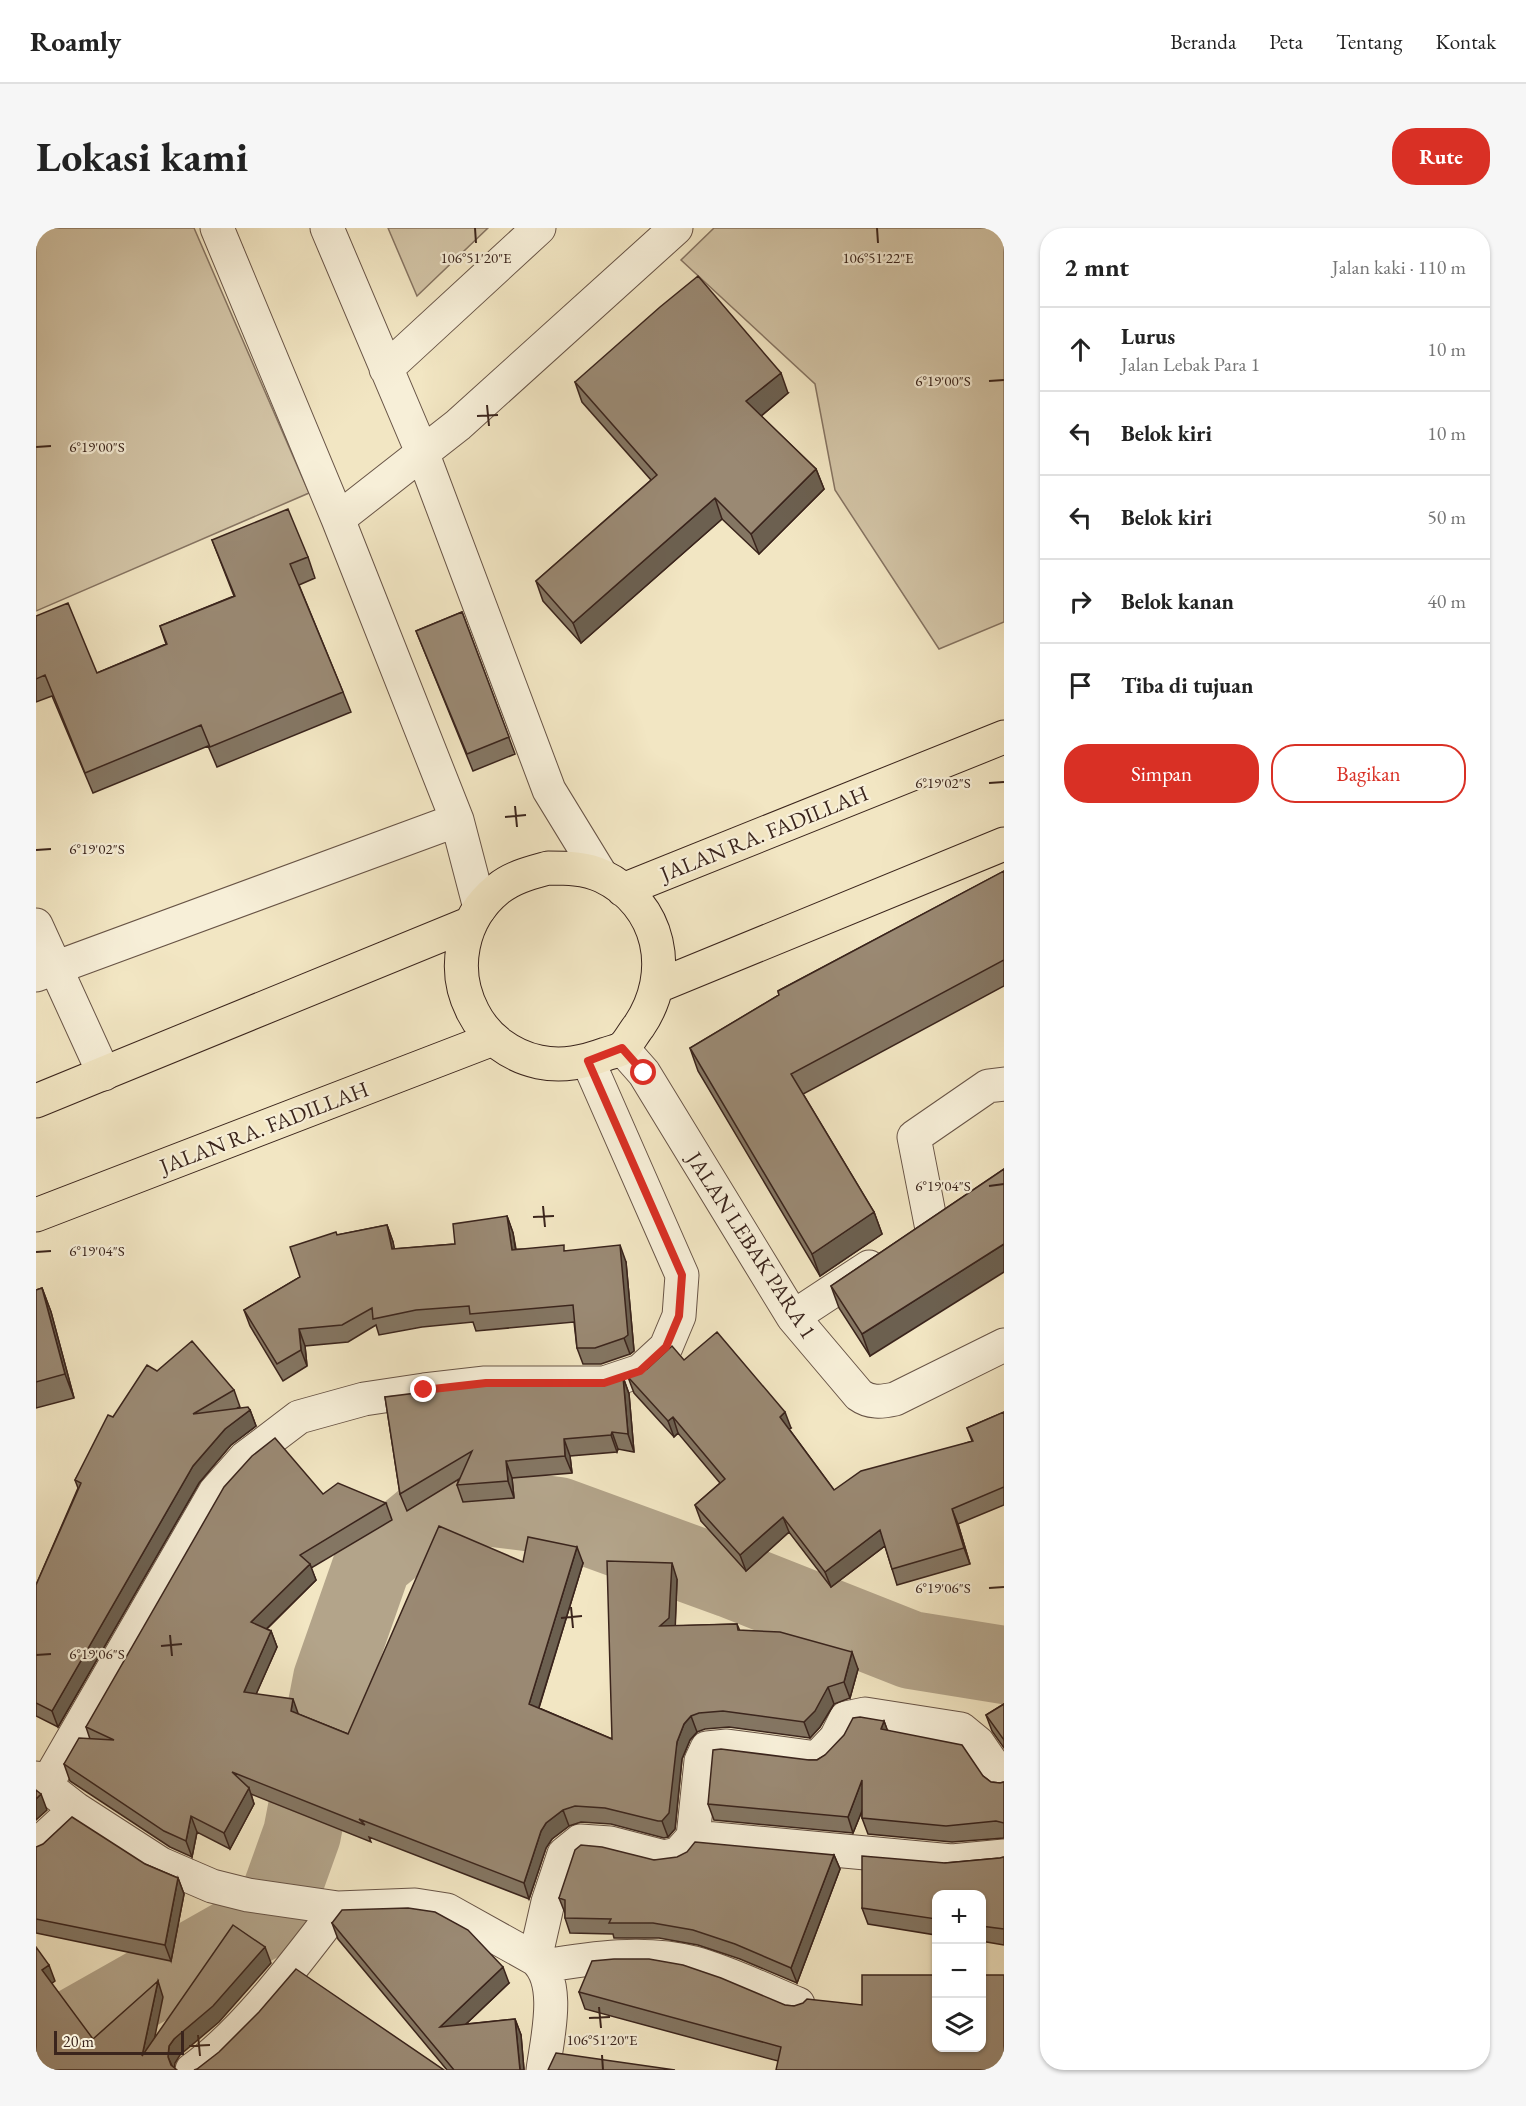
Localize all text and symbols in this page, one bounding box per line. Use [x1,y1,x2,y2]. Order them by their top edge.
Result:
text: Roamly [30,23,121,59]
text: Beranda [1170,28,1236,55]
text: Peta [1269,28,1303,55]
text: Tentang [1336,28,1402,55]
text: Kontak [1435,28,1496,55]
button: Rute [1392,128,1490,185]
text: Lokasi kami [36,129,248,184]
text: 106°51'20"E [440,248,512,267]
text: 106°51'22"E [842,248,914,267]
text: 2 mnt [1064,250,1129,284]
text: Jalan kaki · 110 m [1332,254,1466,280]
text: Lurus [1121,322,1175,351]
icon: ahead [1064,333,1097,366]
text: 10 m [1427,336,1466,362]
text: Jalan Lebak Para 1 [1121,351,1260,377]
text: 6°19'00"S [915,371,971,390]
icon: left [1064,417,1097,450]
text: Belok kiri [1121,419,1212,448]
text: 10 m [1427,420,1466,446]
text: 6°19'00"S [69,437,125,456]
icon: left [1064,501,1097,534]
text: Belok kiri [1121,503,1212,532]
text: 50 m [1427,504,1466,530]
icon: right [1064,585,1097,618]
text: Belok kanan [1121,587,1234,616]
text: 40 m [1427,588,1466,614]
icon: arrive [1064,669,1097,702]
text: Tiba di tujuan [1121,671,1253,700]
button: Simpan [1064,744,1259,803]
button: Bagikan [1271,744,1466,803]
text: 6°19'02"S [915,773,971,792]
street label: JALAN RA. FADILLAH [654,779,872,889]
text: 6°19'02"S [69,839,125,858]
route start [630,1059,656,1085]
street label: JALAN RA. FADILLAH [154,1074,373,1181]
street label: JALAN LEBAK PARA 1 [679,1144,823,1344]
text: 6°19'04"S [915,1176,971,1195]
text: 6°19'04"S [69,1241,125,1260]
route end [410,1376,436,1402]
text: 6°19'06"S [915,1578,971,1597]
text: 6°19'06"S [69,1644,125,1663]
map controls [932,1890,986,2052]
button: + [932,1890,986,1944]
button: − [932,1944,986,1998]
button: layers [932,1998,986,2052]
scale bar [54,2028,184,2056]
text: 106°51'20"E [566,2030,638,2049]
text: 20 m [63,2031,94,2052]

